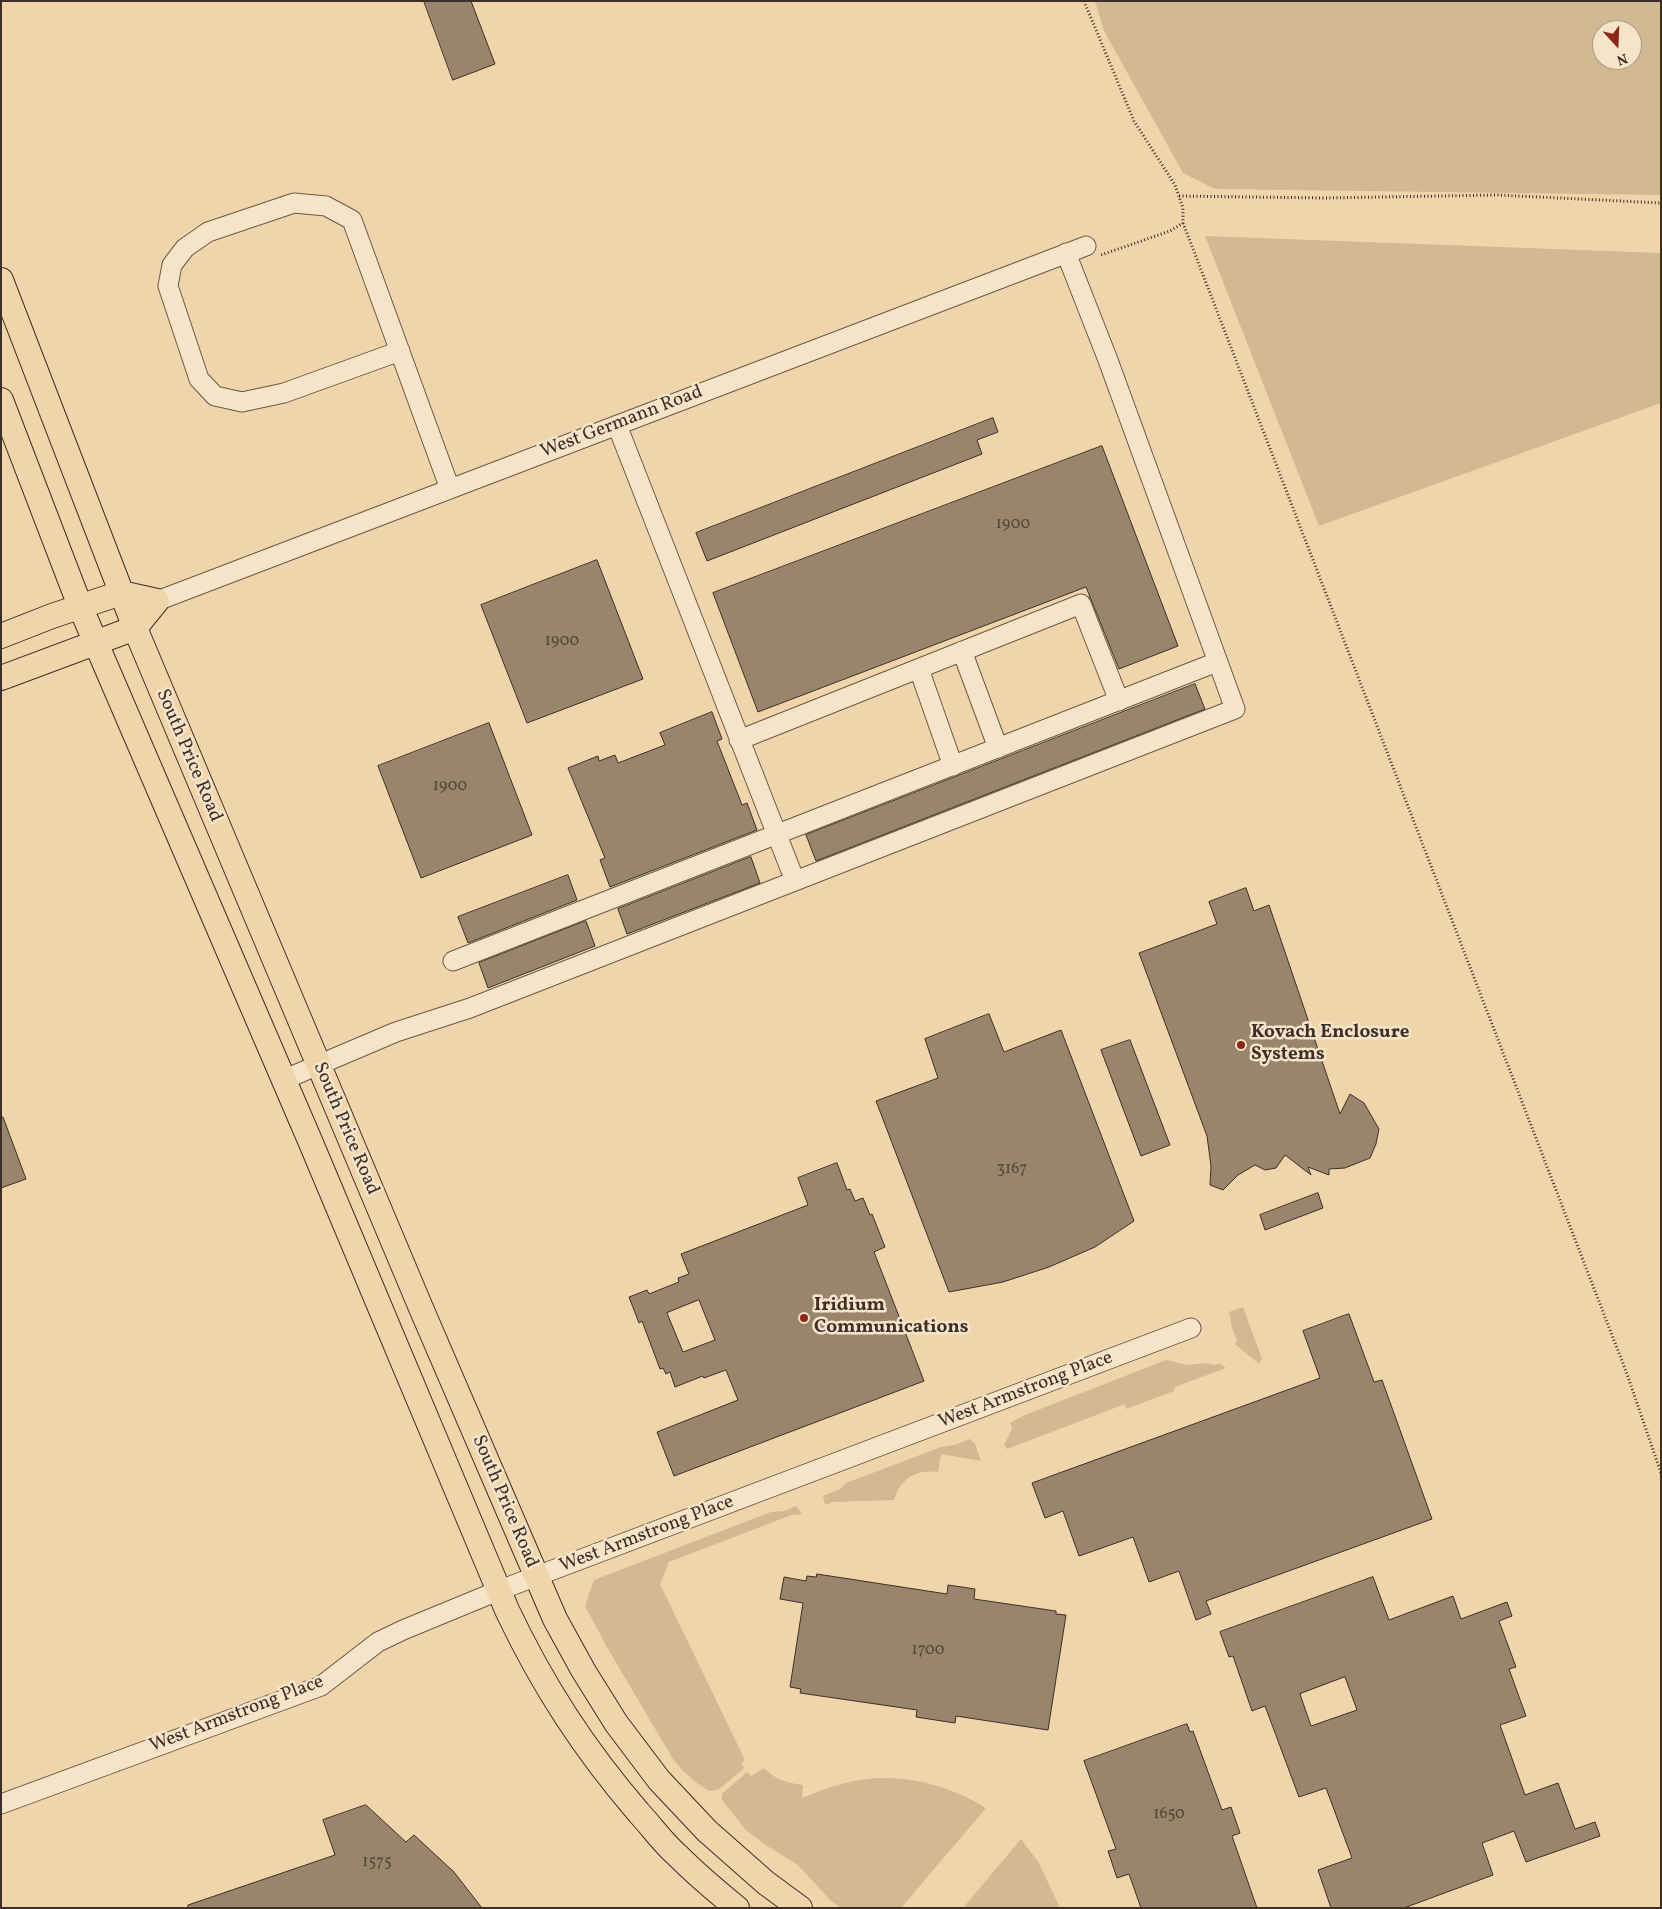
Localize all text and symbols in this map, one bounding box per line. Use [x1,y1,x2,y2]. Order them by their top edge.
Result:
north arrow [1592,20,1642,70]
text: N [1614,48,1630,69]
street label: West Germann Road [538,382,706,464]
house number: 1900 [996,515,1030,535]
house number: 1900 [545,632,579,652]
street label: South Price Road [150,686,226,826]
house number: 1900 [433,777,467,797]
place label: Kovach Enclosure Systems [1251,1023,1409,1067]
marker: Kovach Enclosure Systems [1235,1039,1247,1051]
street label: South Price Road [307,1059,383,1199]
house number: 3167 [997,1160,1027,1180]
place label: Iridium Communications [814,1296,969,1340]
marker: Iridium Communications [798,1312,810,1324]
street label: West Armstrong Place [936,1347,1116,1435]
street label: South Price Road [466,1432,542,1572]
street label: West Armstrong Place [557,1491,737,1579]
house number: 1700 [912,1641,944,1661]
street label: West Armstrong Place [147,1671,327,1759]
house number: 1650 [1153,1805,1185,1825]
house number: 1575 [362,1853,392,1873]

